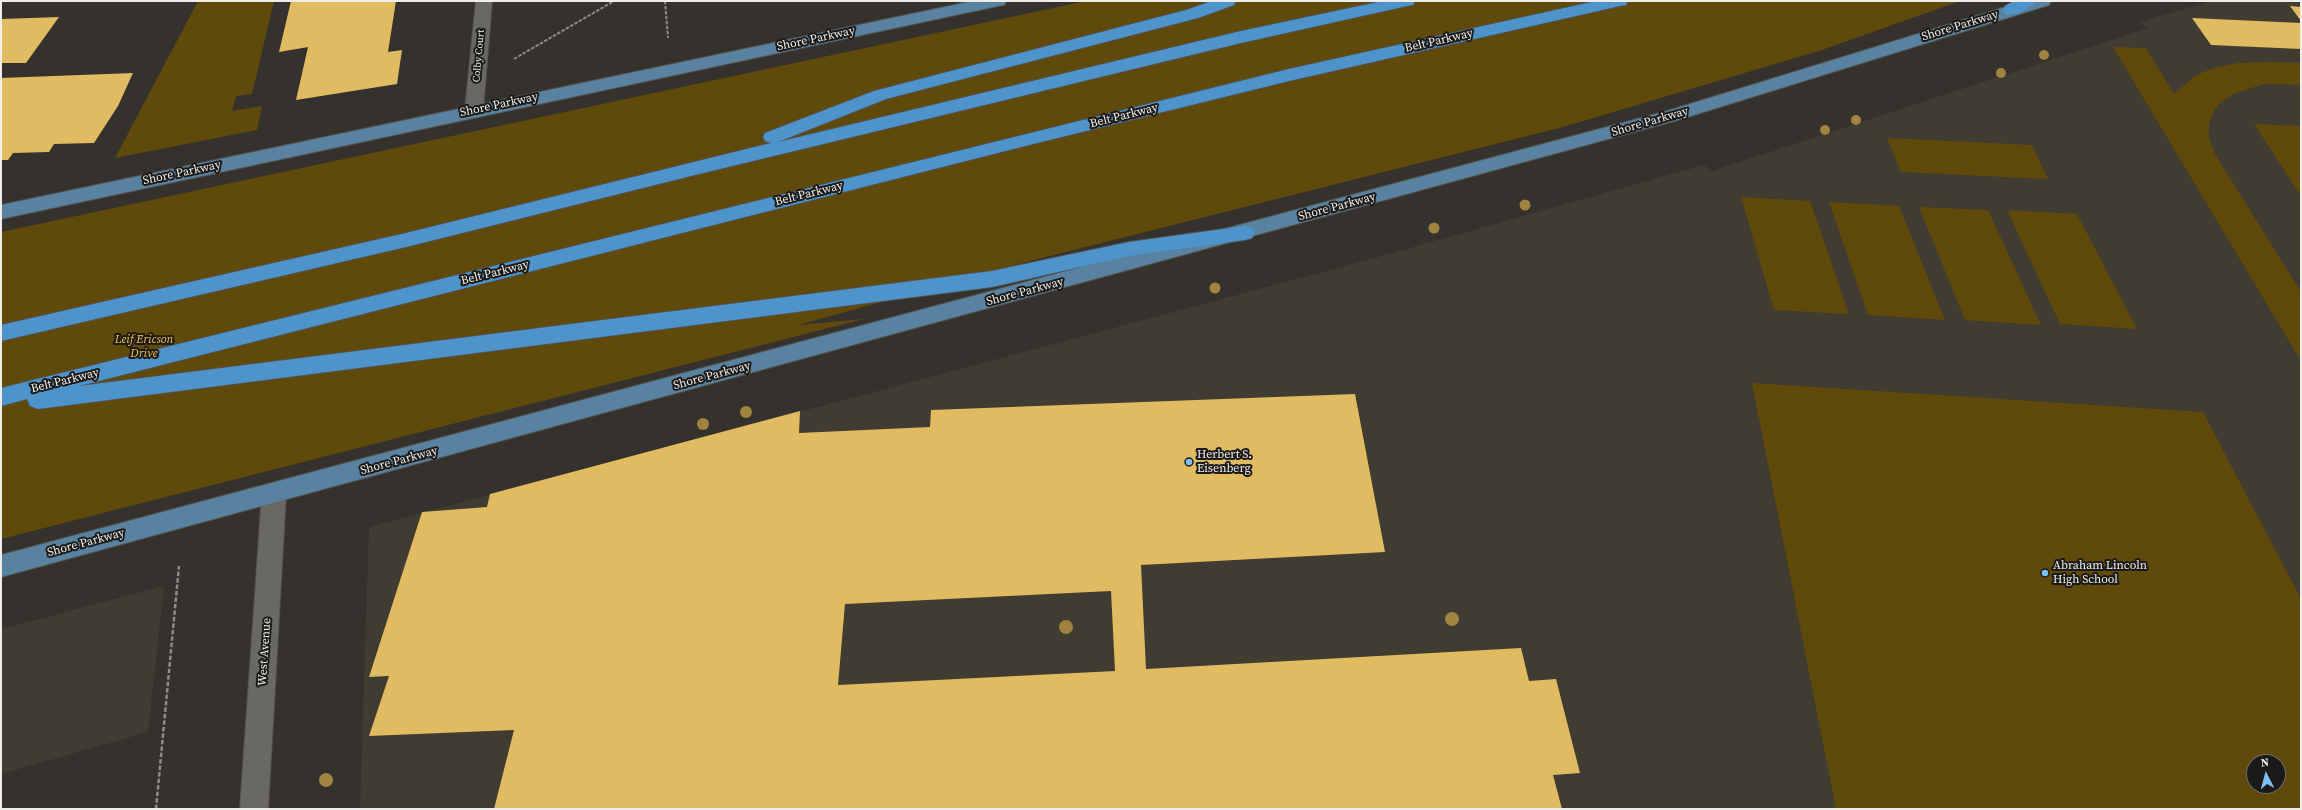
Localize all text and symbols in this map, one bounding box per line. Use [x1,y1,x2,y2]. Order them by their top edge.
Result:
street label: Shore Parkway [1920,8,2000,44]
street label: Shore Parkway [776,24,856,54]
street label: Belt Parkway [1403,26,1475,56]
street label: Colby Court [471,29,487,83]
street label: Shore Parkway [459,90,539,120]
street label: Belt Parkway [1089,101,1159,131]
street label: Shore Parkway [1610,104,1690,140]
street label: Shore Parkway [142,158,222,188]
street label: Belt Parkway [774,179,844,209]
street label: Shore Parkway [1297,190,1377,224]
street label: Belt Parkway [460,258,530,288]
street label: Shore Parkway [985,275,1065,309]
park label: Leif Ericson Drive [115,333,173,361]
street label: Shore Parkway [672,359,752,393]
street label: Belt Parkway [30,366,100,396]
street label: Shore Parkway [359,444,439,478]
place label: Herbert S. Eisenberg [1197,448,1252,476]
marker: Herbert S. Eisenberg [1184,457,1194,467]
street label: Shore Parkway [46,526,126,560]
place label: Abraham Lincoln High School [2053,559,2147,587]
marker: Abraham Lincoln High School [2040,568,2050,578]
street label: West Avenue [255,618,275,686]
north arrow [2246,754,2286,794]
text: N [2260,755,2270,770]

